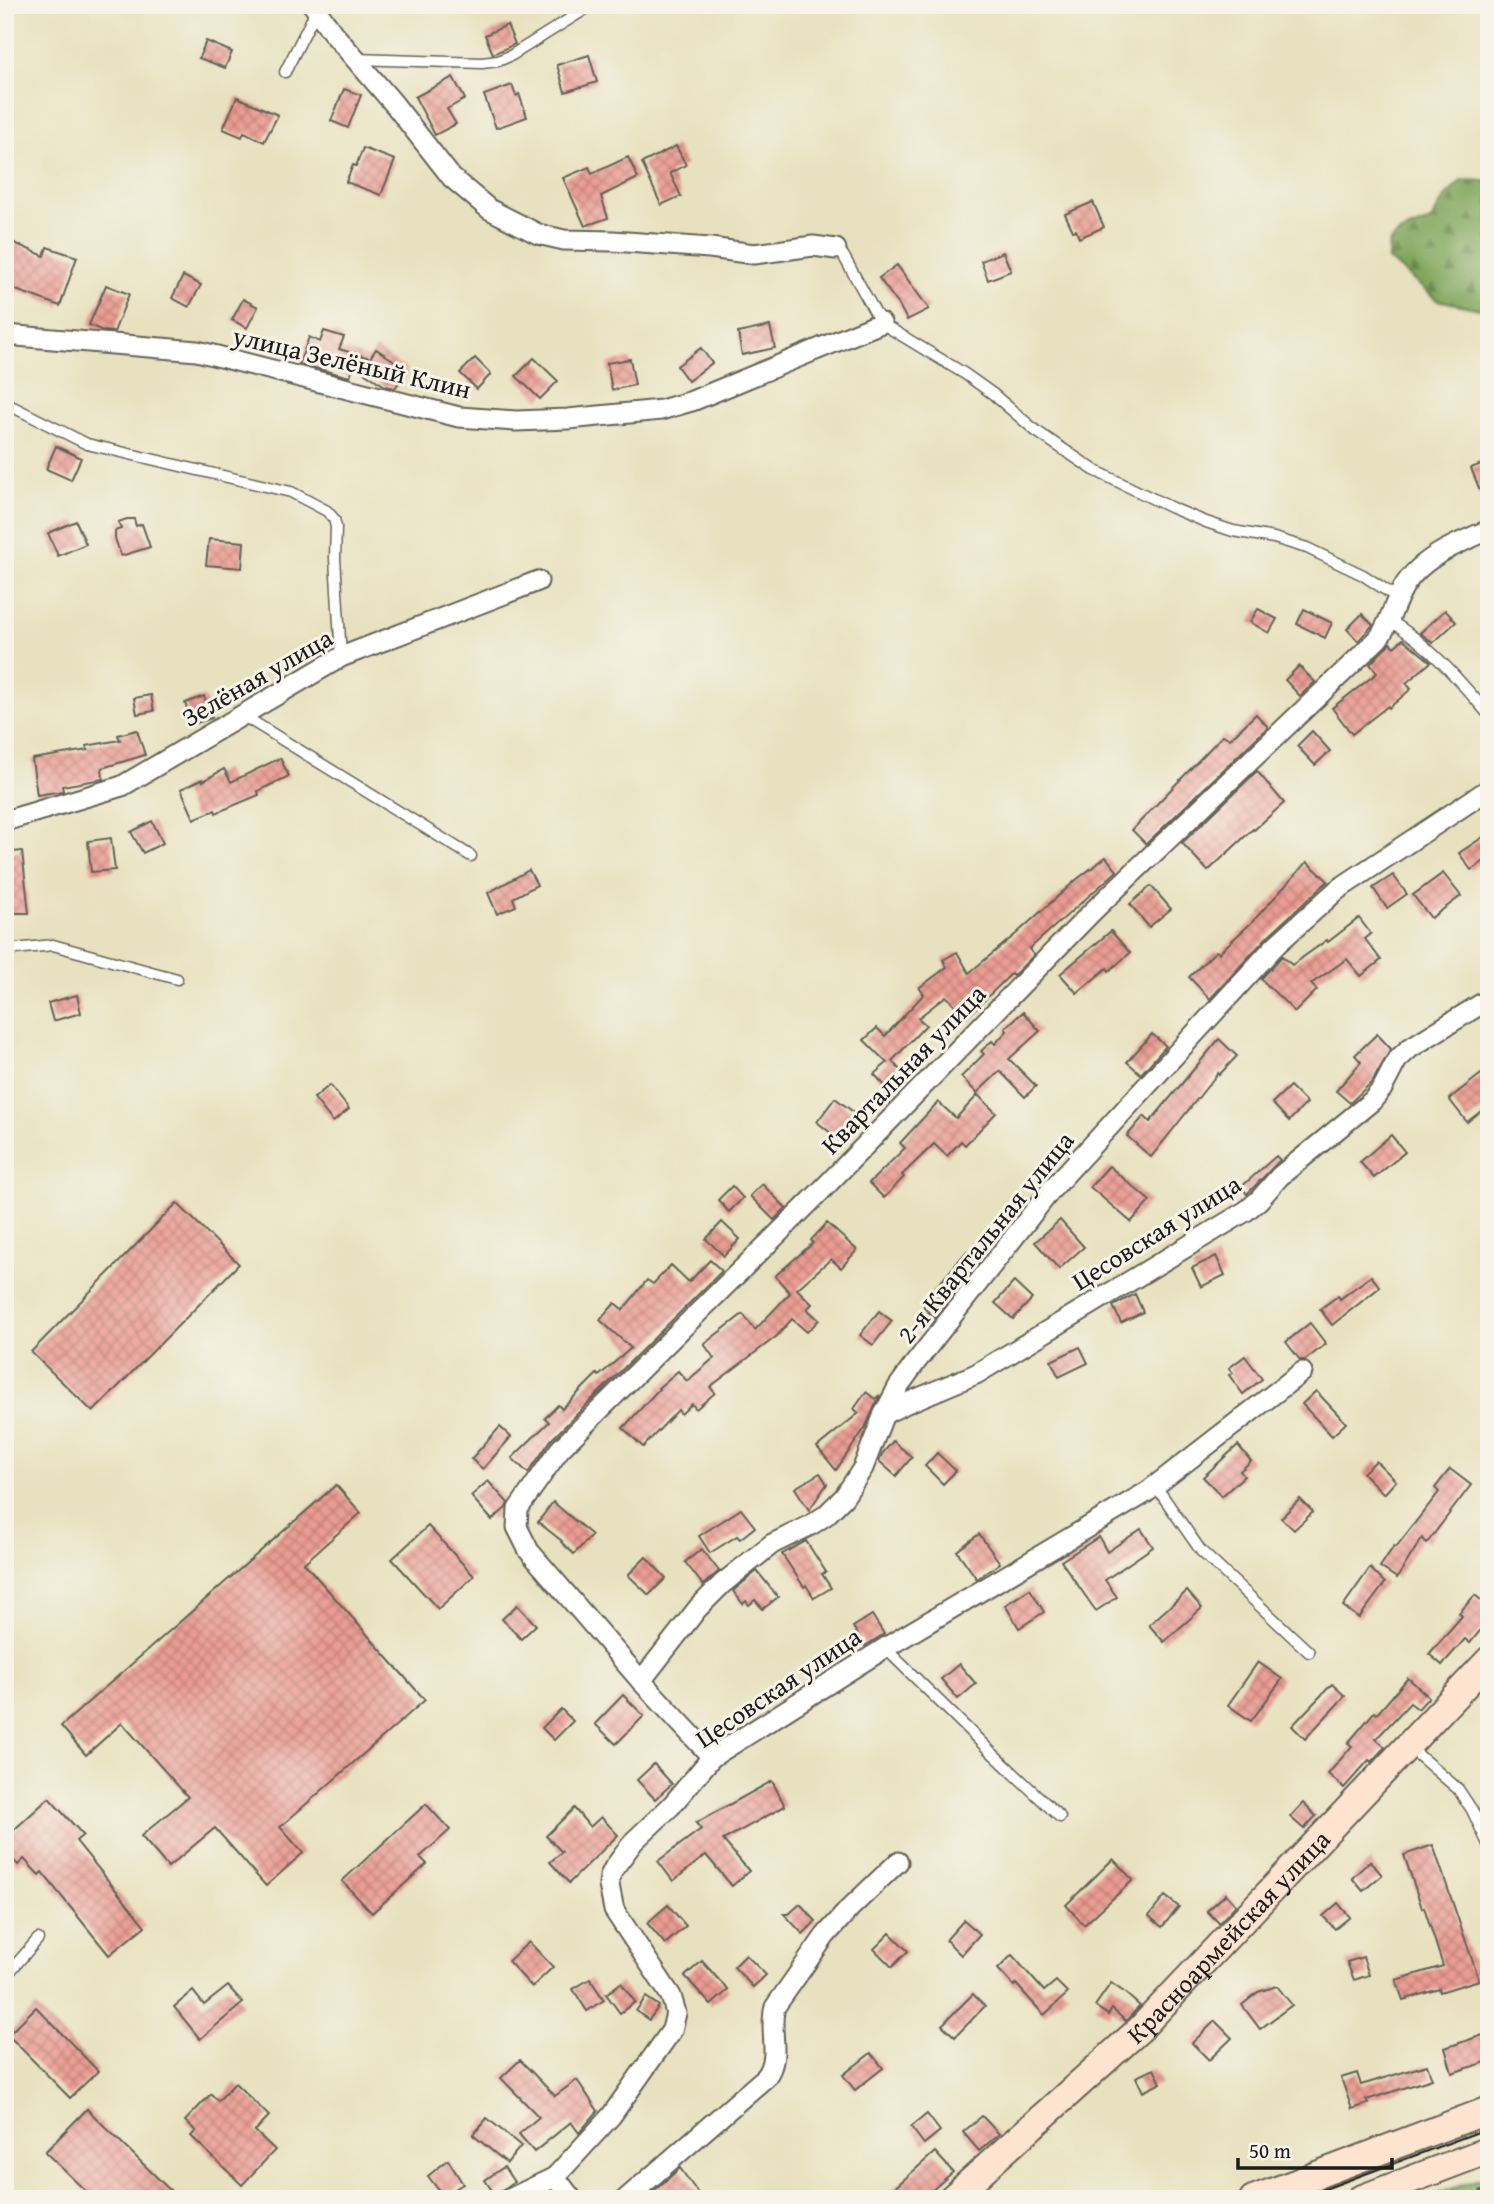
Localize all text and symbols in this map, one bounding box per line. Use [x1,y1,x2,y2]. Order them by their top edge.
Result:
street label: улица Зелёный Клин [228,315,475,408]
street label: Зелёная улица [174,618,340,736]
street label: Квартальная улица [811,975,995,1163]
street label: 2-я Квартальная улица [887,1122,1083,1352]
street label: Цесовская улица [1064,1164,1249,1300]
street label: Цесовская улица [687,1617,869,1757]
street label: Красноармейская улица [1117,1820,1339,2052]
scale bar [1238,2127,1392,2171]
text: 50 m [1249,2135,1291,2166]

